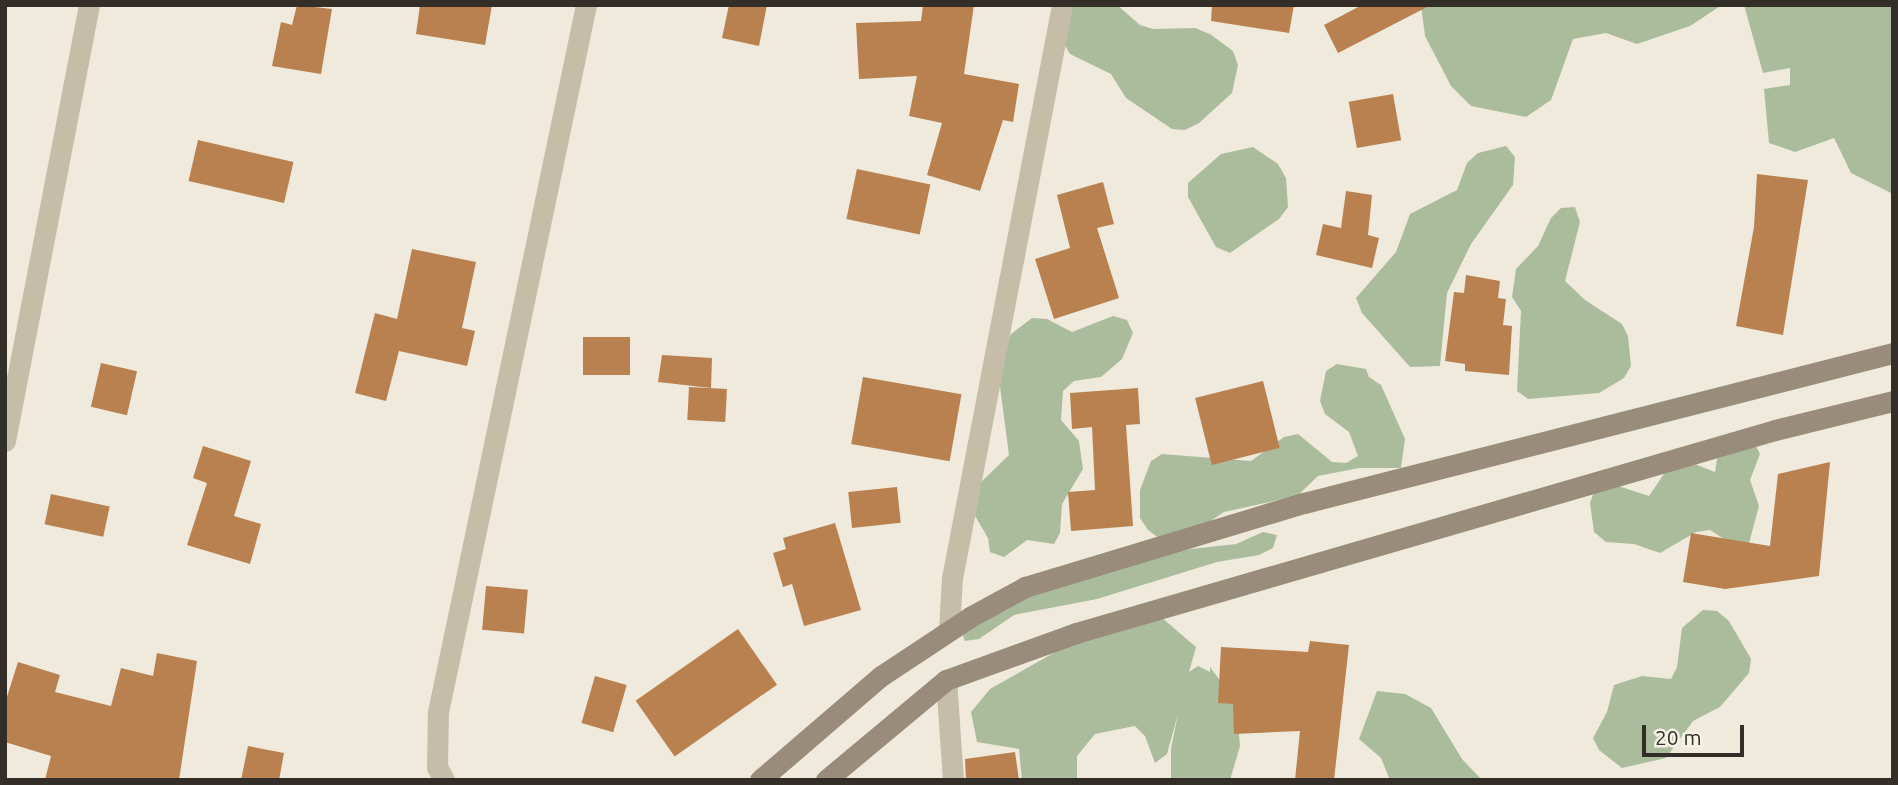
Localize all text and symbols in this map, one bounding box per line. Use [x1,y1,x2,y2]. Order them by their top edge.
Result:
scale bar [1646,712,1748,756]
text: 20 m [1655,725,1702,749]

